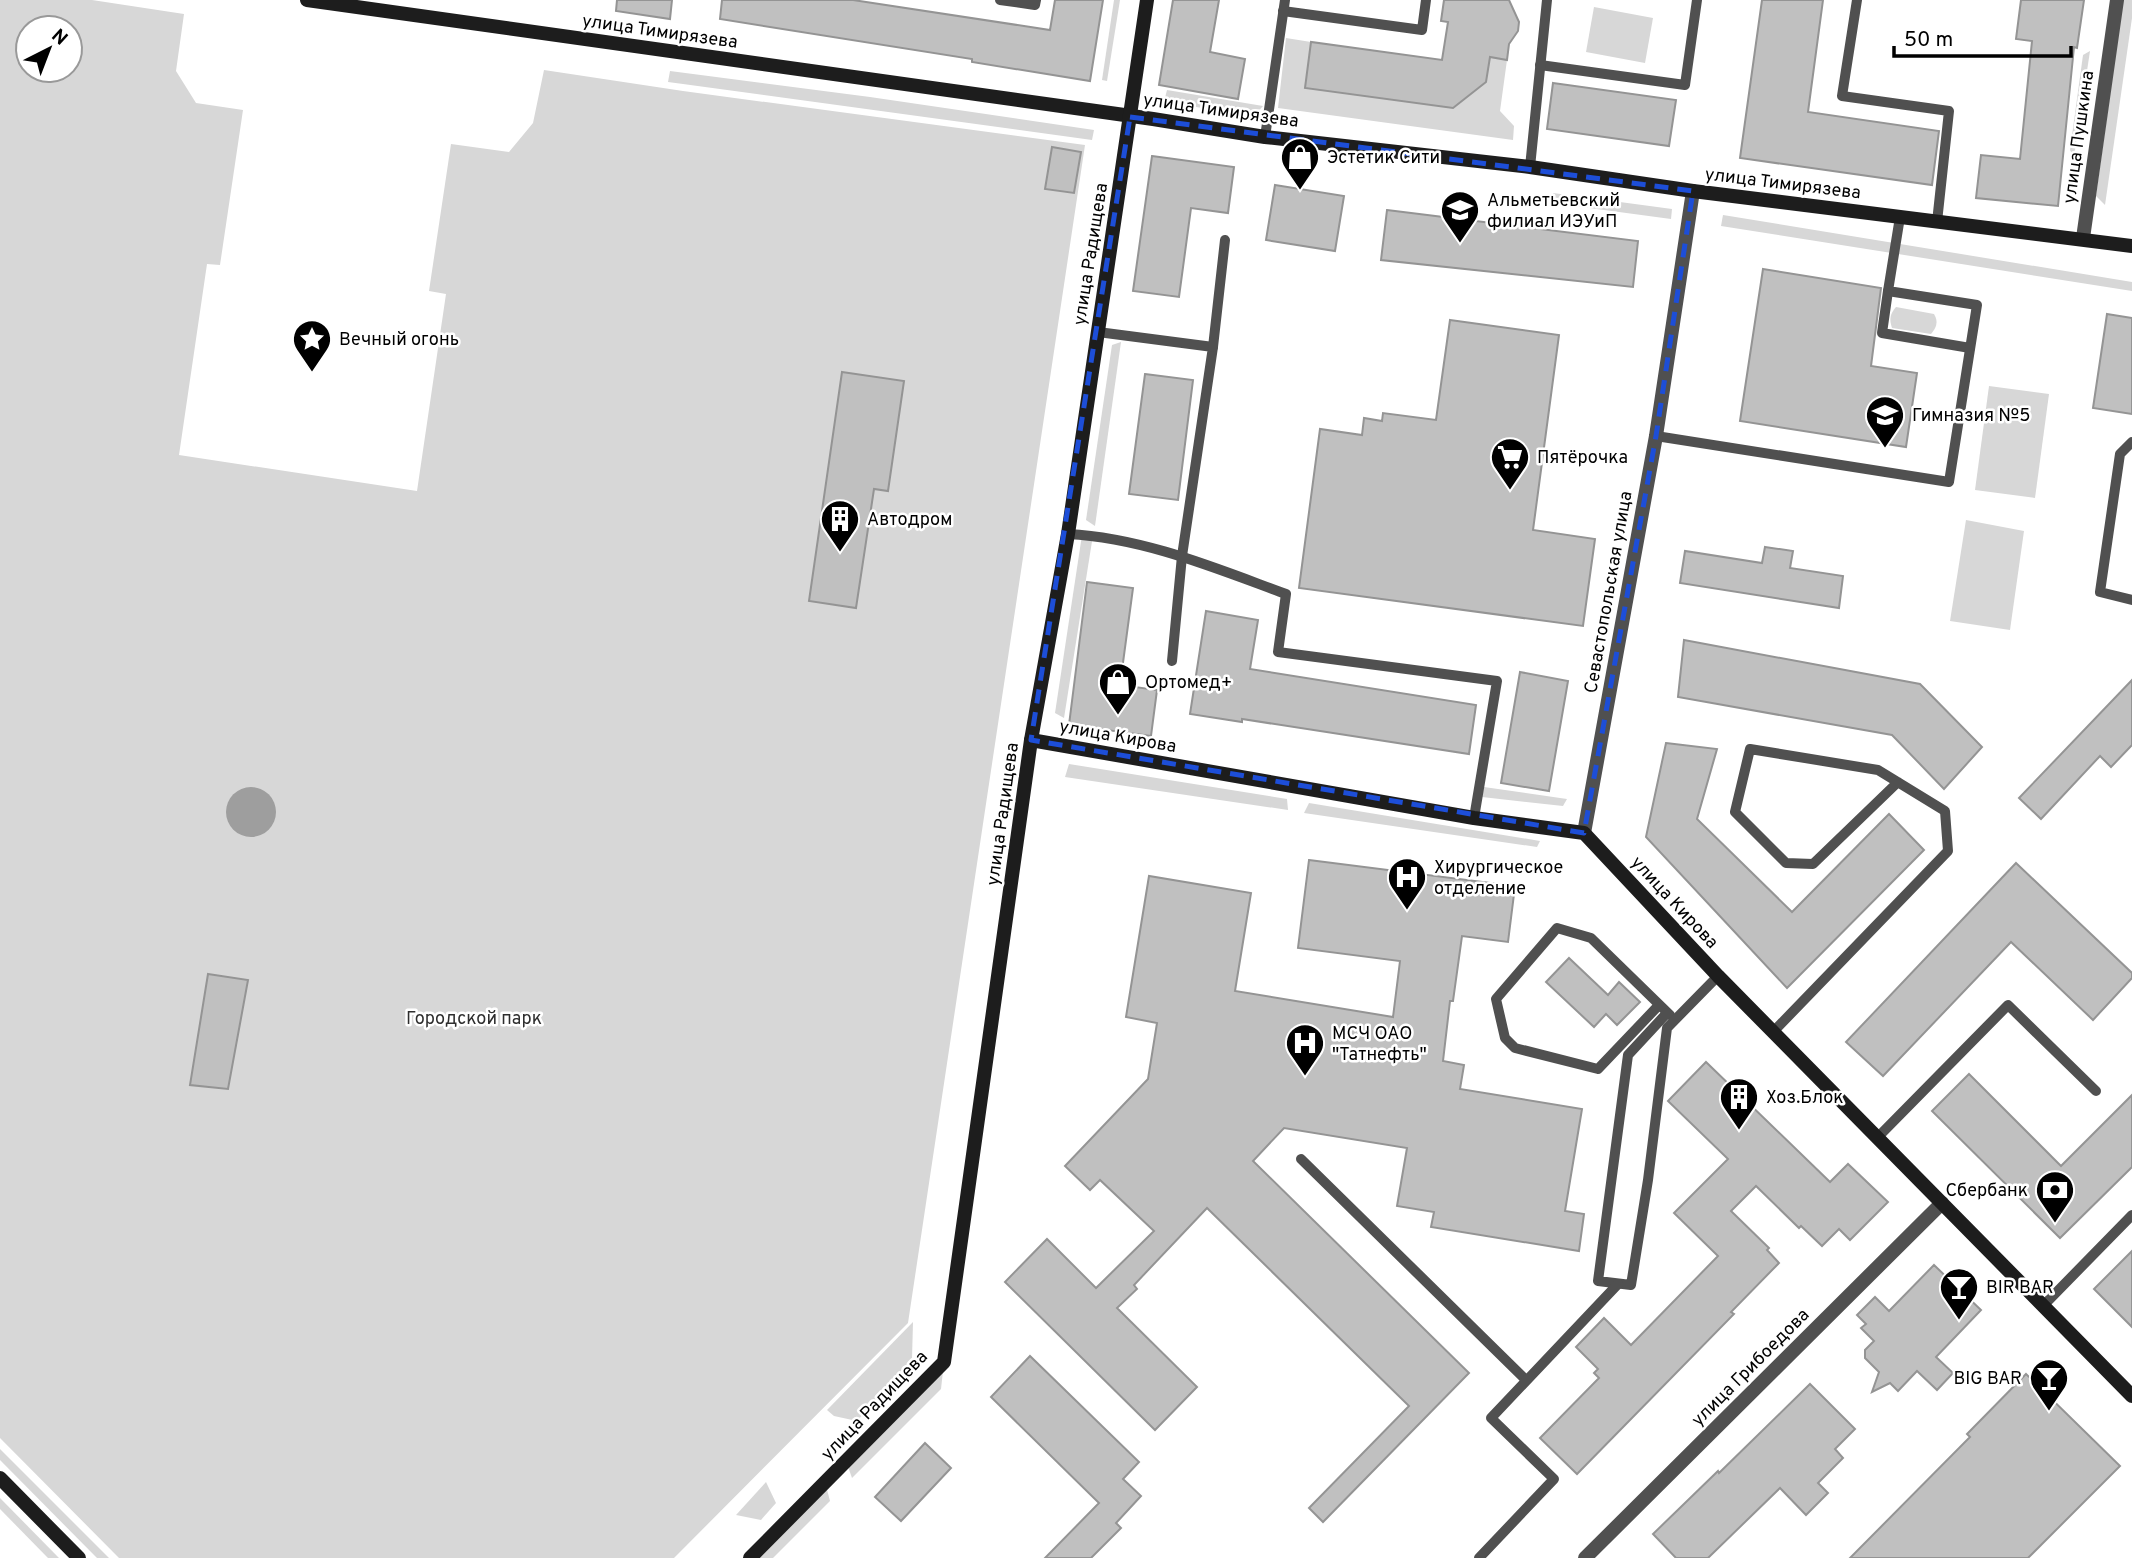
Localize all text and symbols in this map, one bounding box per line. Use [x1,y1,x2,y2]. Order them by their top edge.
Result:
street label: улица Тимирязева [580,10,739,55]
north arrow [14,14,84,84]
scale bar [1894,14,2071,58]
text: N [46,24,72,51]
text: 50 m [1904,27,1953,54]
street label: улица Пушкина [2059,69,2100,205]
street label: улица Тимирязева [1141,89,1300,134]
shop icon: Эстетик Сити [1279,136,1321,191]
place label: Эстетик Сити [1327,147,1440,170]
street label: улица Тимирязева [1704,164,1862,205]
street label: улица Радищева [1069,181,1114,327]
school or university icon: Альметьевский филиал ИЭУиП [1439,189,1481,244]
place label: Альметьевский филиал ИЭУиП [1487,190,1620,234]
place icon: Вечный огонь [291,318,333,373]
place label: Вечный огонь [339,329,459,352]
school or university icon: Гимназия №5 [1864,394,1906,449]
place label: Гимназия №5 [1912,405,2030,428]
supermarket icon: Пятёрочка [1489,436,1531,491]
place label: Пятёрочка [1537,447,1628,470]
street label: Севастопольская улица [1580,489,1639,695]
building icon: Автодром [819,498,861,553]
place label: Автодром [867,509,952,532]
shop icon: Ортомед+ [1097,661,1139,716]
place label: Ортомед+ [1145,672,1232,695]
street label: улица Кирова [1057,716,1178,759]
street label: улица Радищева [982,741,1025,887]
street label: улица Кирова [1625,852,1723,954]
hospital icon: Хирургическое отделение [1386,856,1428,911]
place label: Хирургическое отделение [1434,857,1563,901]
park label: Городской парк [406,1008,542,1031]
hospital icon: МСЧ ОАО "Татнефть" [1284,1022,1326,1077]
place label: МСЧ ОАО "Татнефть" [1332,1023,1427,1067]
building icon: Хоз.Блок [1718,1076,1760,1131]
place label: Хоз.Блок [1766,1087,1844,1110]
bank icon: Сбербанк [2034,1169,2076,1224]
place label: Сбербанк [1945,1180,2028,1203]
bar icon: BIR BAR [1938,1266,1980,1321]
place label: BIR BAR [1986,1277,2054,1300]
street label: улица Грибоедова [1687,1304,1815,1432]
street label: улица Радищева [817,1346,933,1466]
bar icon: BIG BAR [2028,1357,2070,1412]
place label: BIG BAR [1953,1368,2022,1391]

